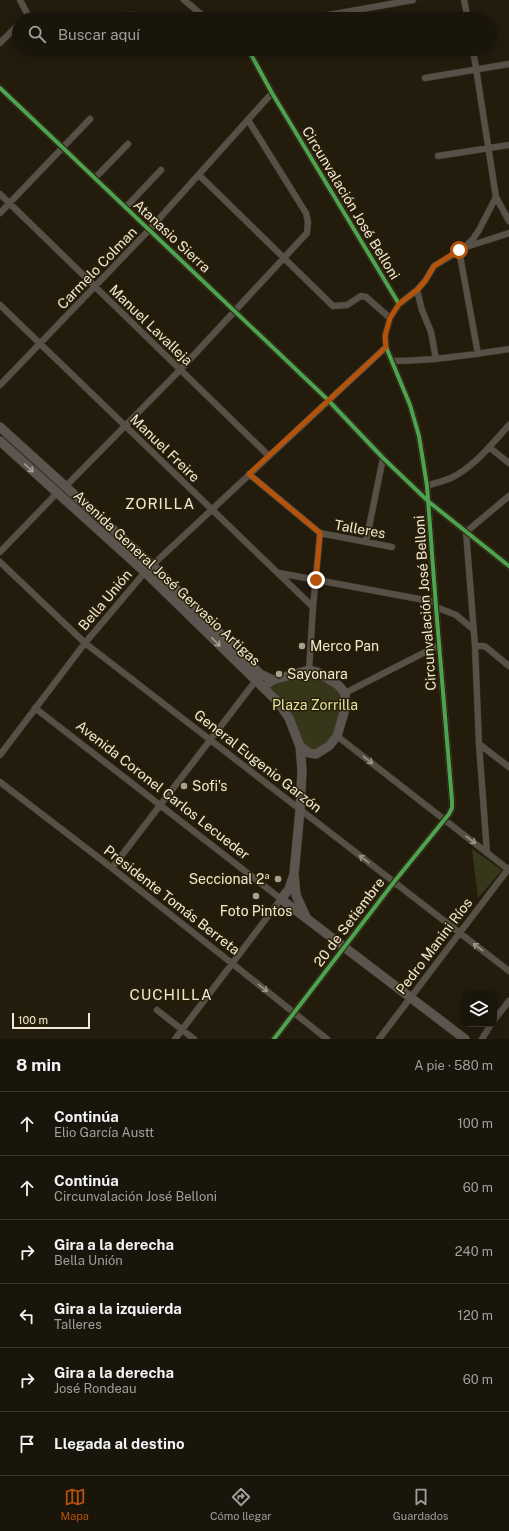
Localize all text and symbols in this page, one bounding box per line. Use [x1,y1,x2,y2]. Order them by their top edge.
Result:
search box [12,12,497,56]
icon: search [26,23,48,45]
text: Buscar aquí [58,26,140,43]
street label: Circunvalación José Belloni [299,124,403,282]
street label: Atanasio Sierra [130,196,214,276]
street label: Carmelo Colman [54,224,140,312]
route start [450,241,468,259]
street label: Manuel Lavalleja [106,281,196,369]
street label: Manuel Freire [127,411,203,485]
one-way arrow [24,463,34,472]
street label: Avenida General José Gervasio Artigas [70,487,264,669]
district label: ZORILLA [125,495,195,512]
street label: Circunvalación José Belloni [411,515,439,691]
street label: Talleres [333,517,387,541]
street label: Bella Unión [75,566,135,634]
route end [307,571,325,589]
one-way arrow [211,637,221,647]
place label: Merco Pan [310,638,379,654]
marker: Merco Pan [297,641,307,651]
place label: Sayonara [287,666,348,682]
marker: Sayonara [274,669,284,679]
park label: Plaza Zorrilla [272,697,358,713]
street label: General Eugenio Garzón [191,706,325,816]
street label: Avenida Coronel Carlos Lecueder [73,717,253,863]
one-way arrow [363,756,374,764]
place label: Sofi's [192,778,227,794]
marker: Sofi's [179,781,189,791]
one-way arrow [465,836,476,844]
street label: Presidente Tomás Berreta [101,842,243,958]
one-way arrow [359,855,370,863]
place label: Seccional 2ª [189,871,270,887]
marker: Seccional 2ª [273,874,283,884]
street label: 20 de Setiembre [310,874,388,970]
marker: Foto Pintos [251,891,261,901]
street label: Pedro Manini Ríos [393,895,475,997]
place label: Foto Pintos [220,903,292,919]
one-way arrow [473,943,484,951]
one-way arrow [257,983,268,992]
district label: CUCHILLA [129,986,213,1003]
map controls [461,991,497,1027]
button: layers [461,991,497,1027]
scale bar [12,1011,90,1030]
text: 100 m [18,1014,48,1026]
text: 8 min [16,1055,61,1075]
text: A pie · 580 m [414,1058,493,1073]
text: Continúa [54,1108,119,1125]
icon: ahead [16,1113,38,1135]
text: 100 m [457,1116,493,1131]
text: Elio García Austt [54,1125,154,1140]
text: Continúa [54,1172,119,1189]
icon: ahead [16,1177,38,1199]
text: 60 m [463,1180,493,1195]
text: Circunvalación José Belloni [54,1189,217,1204]
text: Gira a la derecha [54,1236,174,1253]
icon: right [16,1241,38,1263]
text: 240 m [455,1244,493,1259]
text: Bella Unión [54,1253,123,1268]
text: Gira a la izquierda [54,1300,182,1317]
icon: left [16,1305,38,1327]
text: 120 m [458,1308,493,1323]
text: Talleres [54,1317,102,1332]
text: Gira a la derecha [54,1364,174,1381]
icon: right [16,1369,38,1391]
text: 60 m [463,1372,493,1387]
text: José Rondeau [54,1381,137,1396]
icon: arrive [16,1433,38,1455]
text: Llegada al destino [54,1435,185,1452]
tab: Mapa [61,1486,89,1522]
tab: Cómo llegar [210,1486,272,1522]
tab: Guardados [393,1486,448,1522]

